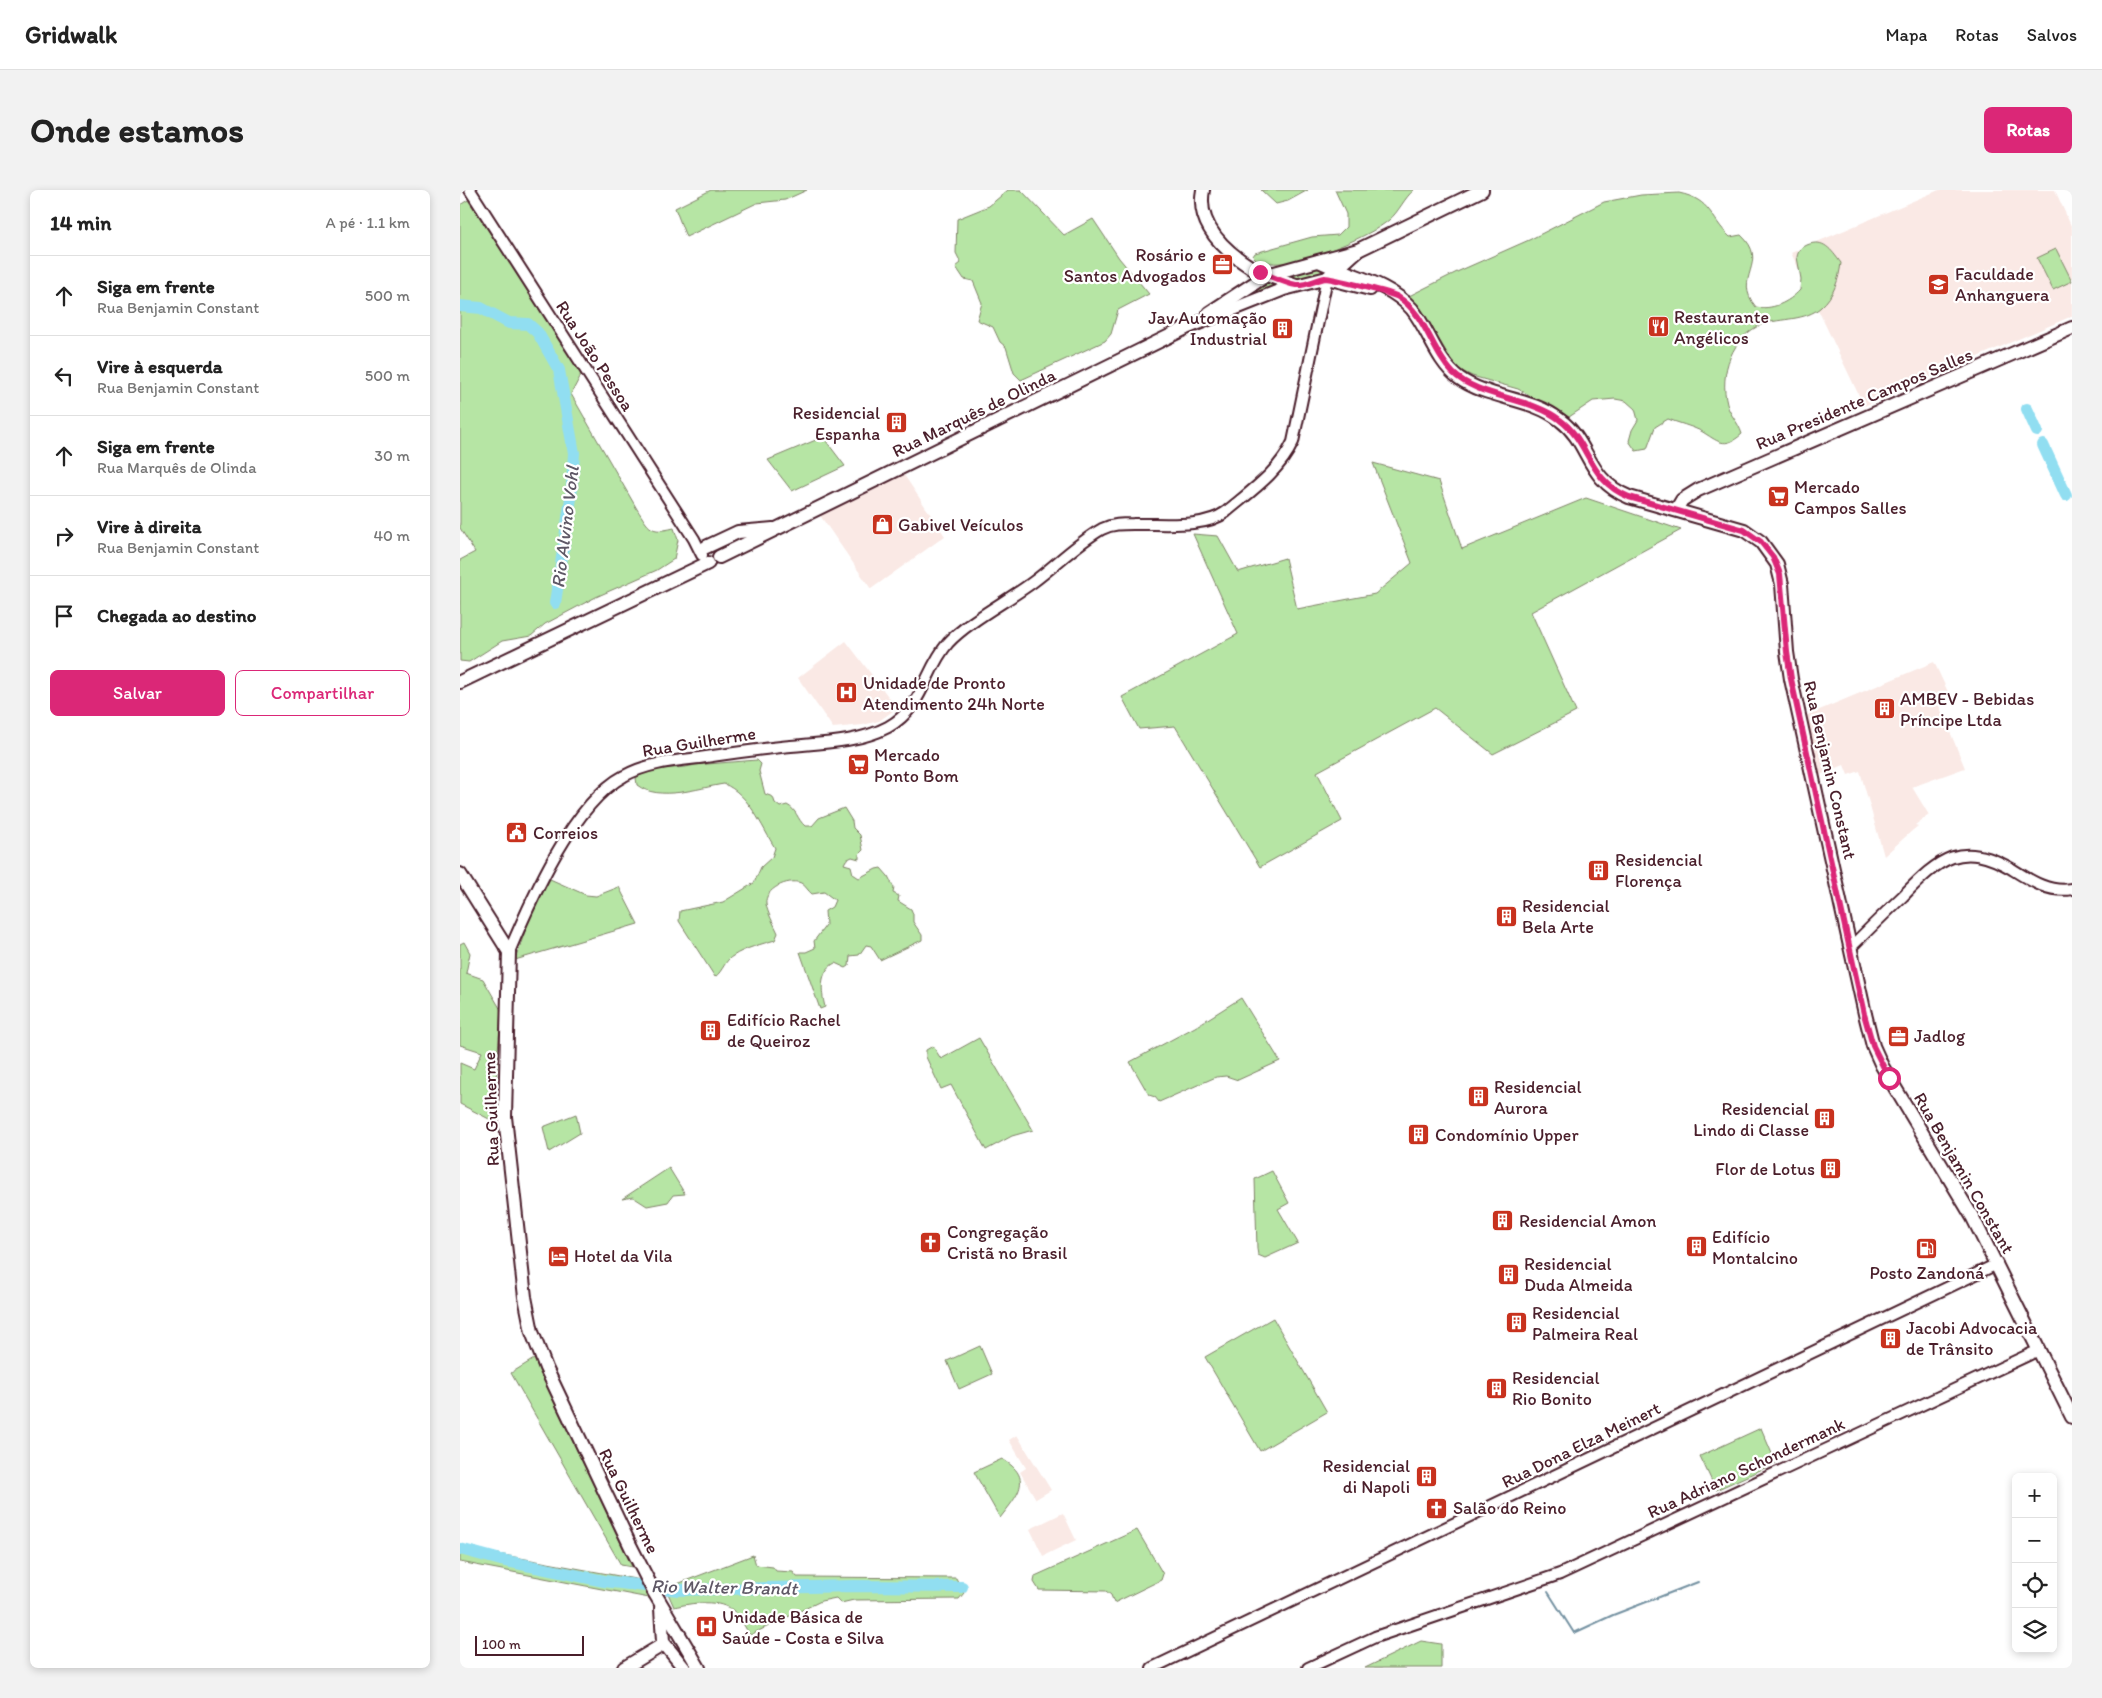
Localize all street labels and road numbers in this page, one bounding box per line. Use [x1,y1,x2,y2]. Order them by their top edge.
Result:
street label: Rua João Pessoa [551,297,639,416]
street label: Rua Presidente Campos Salles [1752,343,1976,455]
street label: Rua Marquês de Olinda [889,364,1060,462]
street label: Rua Benjamin Constant [1799,679,1861,862]
street label: Rua Guilherme [641,722,757,762]
street label: Rua Guilherme [478,1051,504,1167]
street label: Rua Benjamin Constant [1909,1088,2019,1258]
street label: Rua Dona Elza Meinert [1498,1397,1664,1493]
street label: Rua Adriano Schondermank [1644,1413,1848,1523]
street label: Rua Guilherme [594,1445,664,1557]

